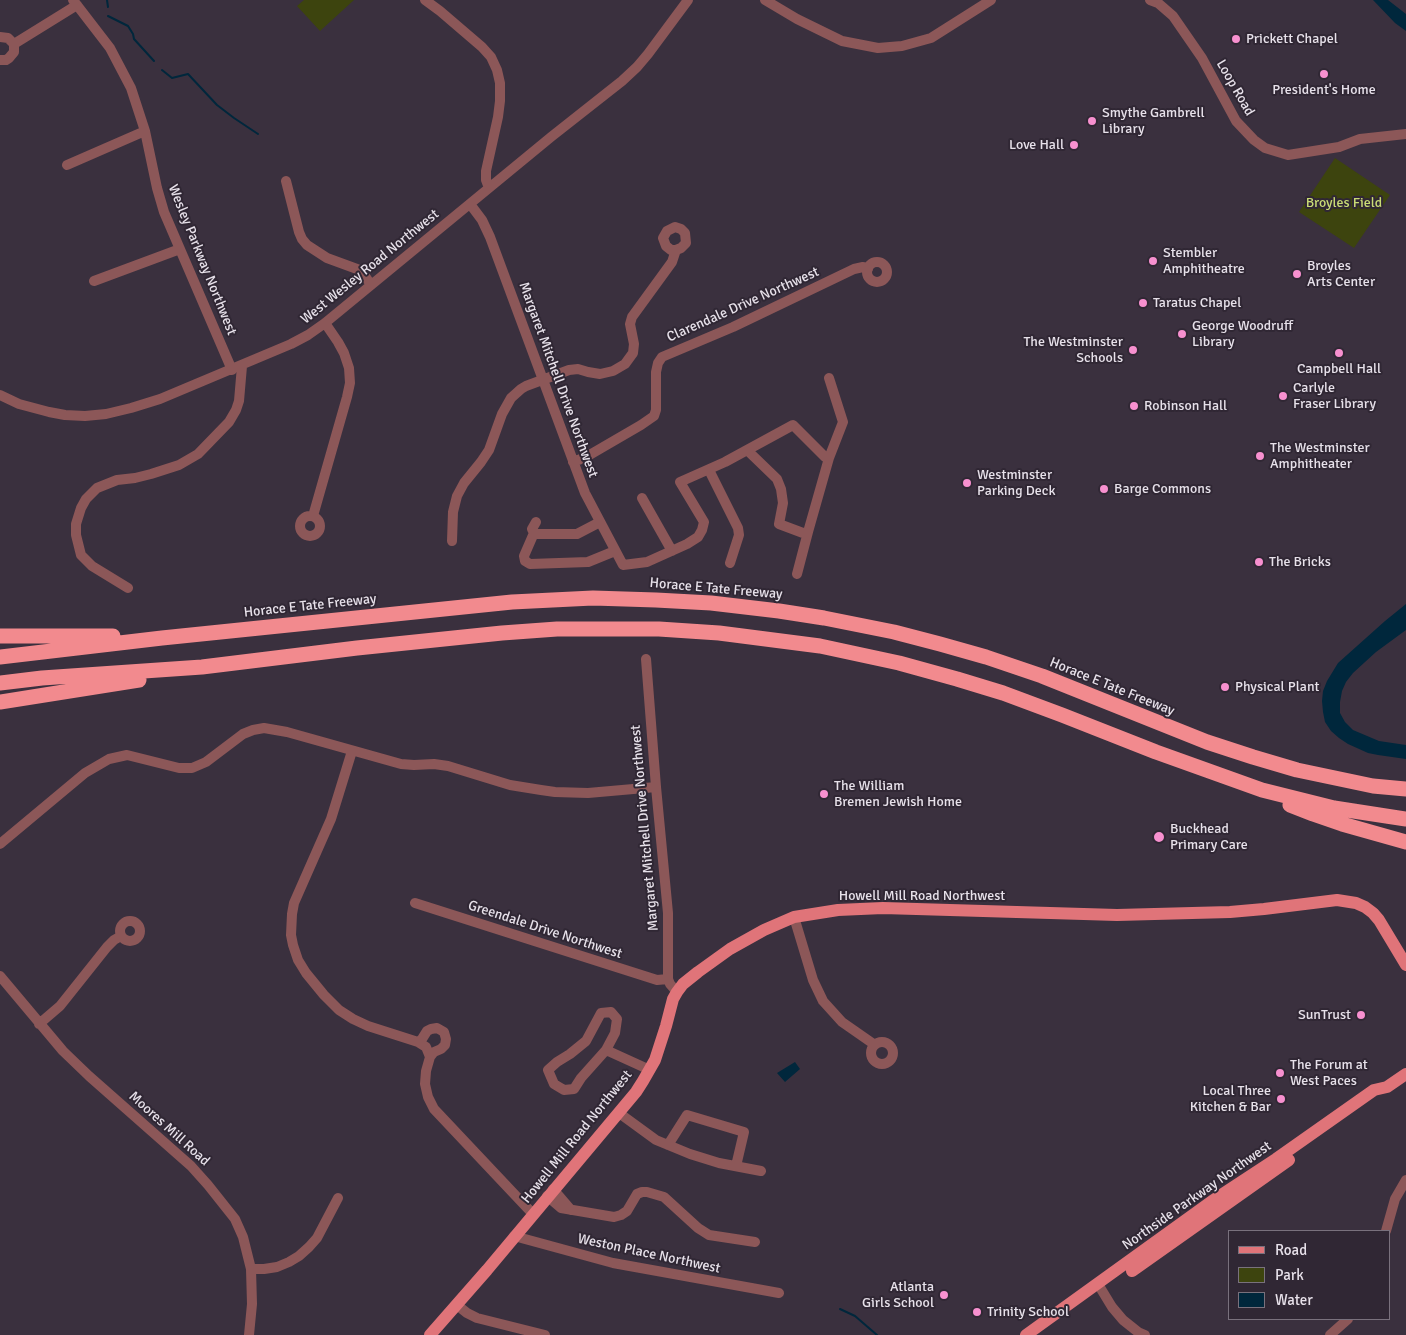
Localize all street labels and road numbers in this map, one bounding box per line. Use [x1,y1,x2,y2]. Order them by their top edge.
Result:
street label: Loop Road [1212,57,1258,119]
street label: Wesley Parkway Northwest [164,182,240,338]
street label: West Wesley Road Northwest [298,206,442,328]
street label: Clarendale Drive Northwest [664,264,822,346]
street label: Margaret Mitchell Drive Northwest [515,280,601,480]
street label: Horace E Tate Freeway [649,575,783,603]
street label: Horace E Tate Freeway [243,591,377,621]
street label: Horace E Tate Freeway [1047,654,1177,720]
street label: Margaret Mitchell Drive Northwest [628,724,662,932]
street label: Howell Mill Road Northwest [839,888,1005,904]
street label: Greendale Drive Northwest [466,897,624,963]
street label: Howell Mill Road Northwest [518,1067,636,1207]
street label: Moores Mill Road [125,1088,213,1170]
street label: Northside Parkway Northwest [1119,1138,1275,1254]
street label: Weston Place Northwest [576,1231,722,1277]

